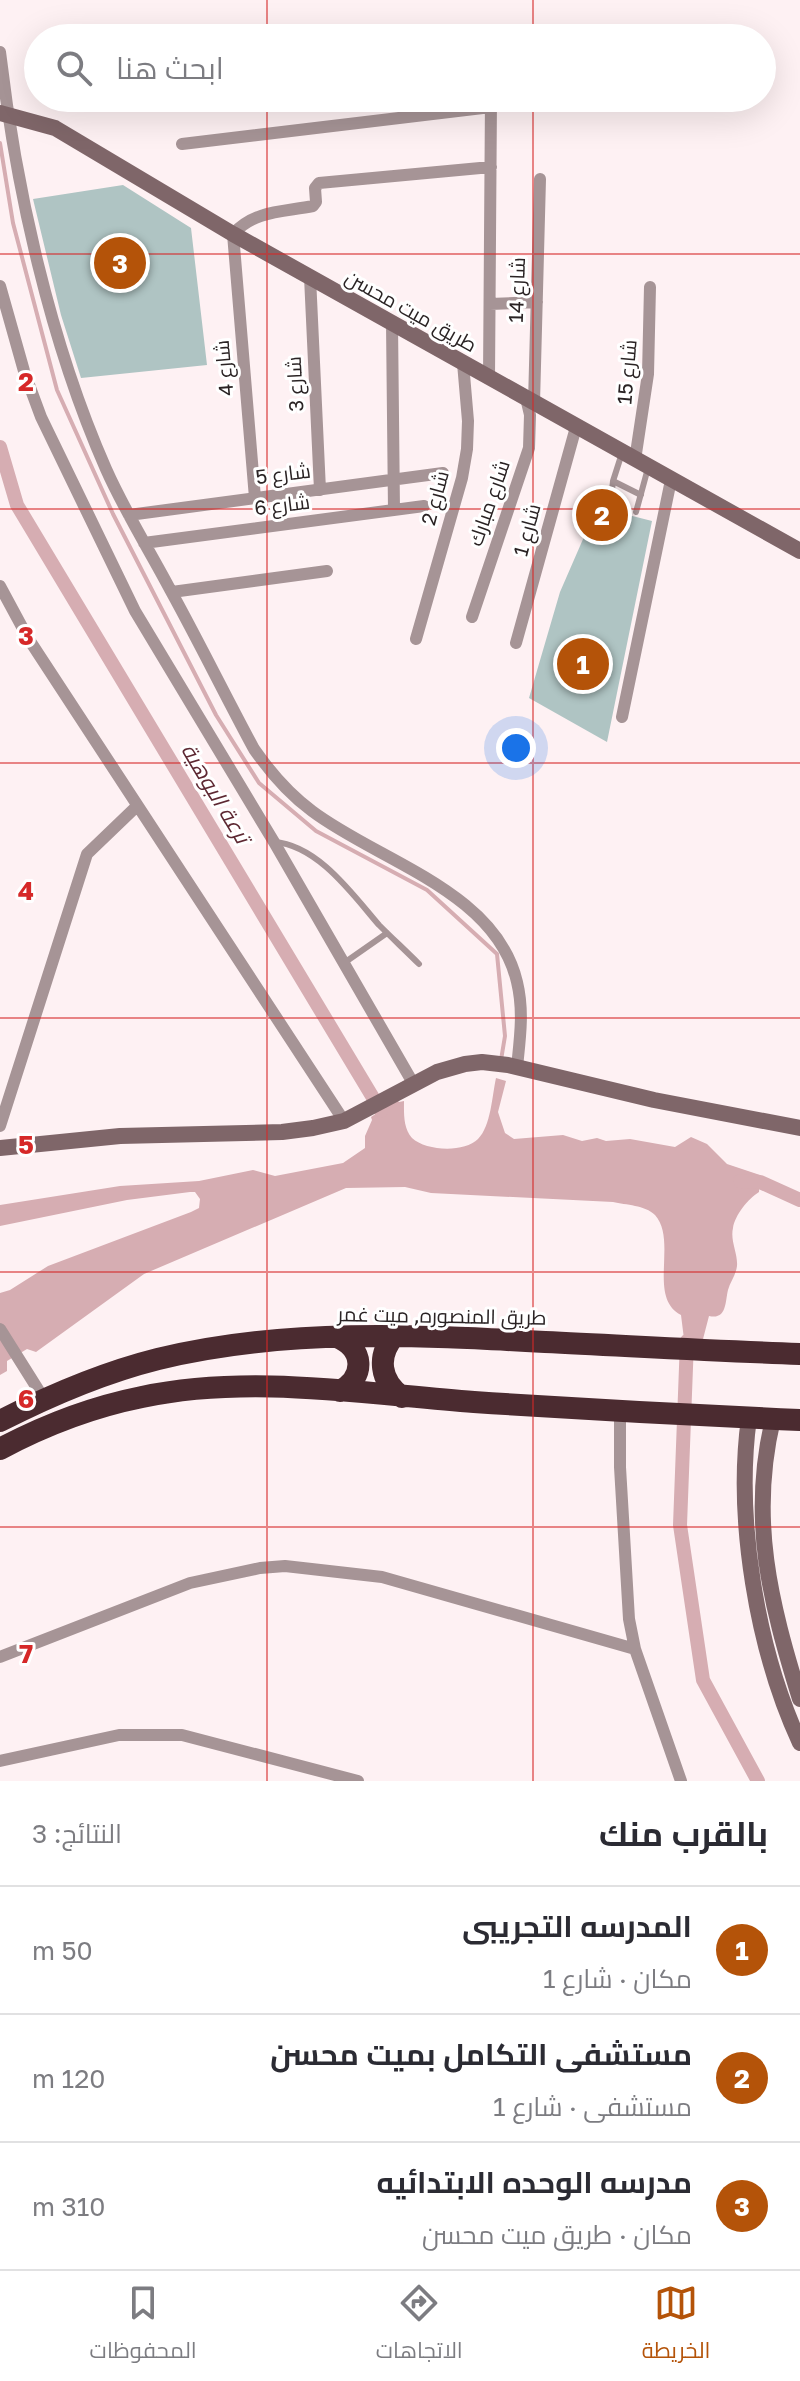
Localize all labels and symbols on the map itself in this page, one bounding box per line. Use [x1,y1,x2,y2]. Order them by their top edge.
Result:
pin: 3 [94,233,146,293]
street label: شارع 14 [503,257,532,323]
street label: طريق ميت محسن [341,264,481,358]
street label: شارع 15 [611,338,644,406]
street label: شارع 4 [209,339,240,397]
street label: شارع 3 [281,356,310,412]
text: 2 [18,366,34,397]
street label: شارع مبارك [462,457,517,550]
street label: شارع 5 [254,458,312,491]
street label: شارع 2 [415,468,456,528]
pin: 2 [576,485,628,545]
street label: شارع 6 [253,489,311,522]
street label: شارع 1 [508,501,547,559]
text: 3 [18,620,34,651]
pin: 1 [557,634,609,694]
your location [496,728,536,768]
water label: ترعة البوهية [176,738,259,851]
text: 4 [18,875,34,906]
text: 5 [18,1129,34,1160]
street label: طريق المنصوره, ميت غمر [336,1301,547,1331]
text: 6 [18,1383,34,1414]
text: 7 [19,1638,33,1669]

